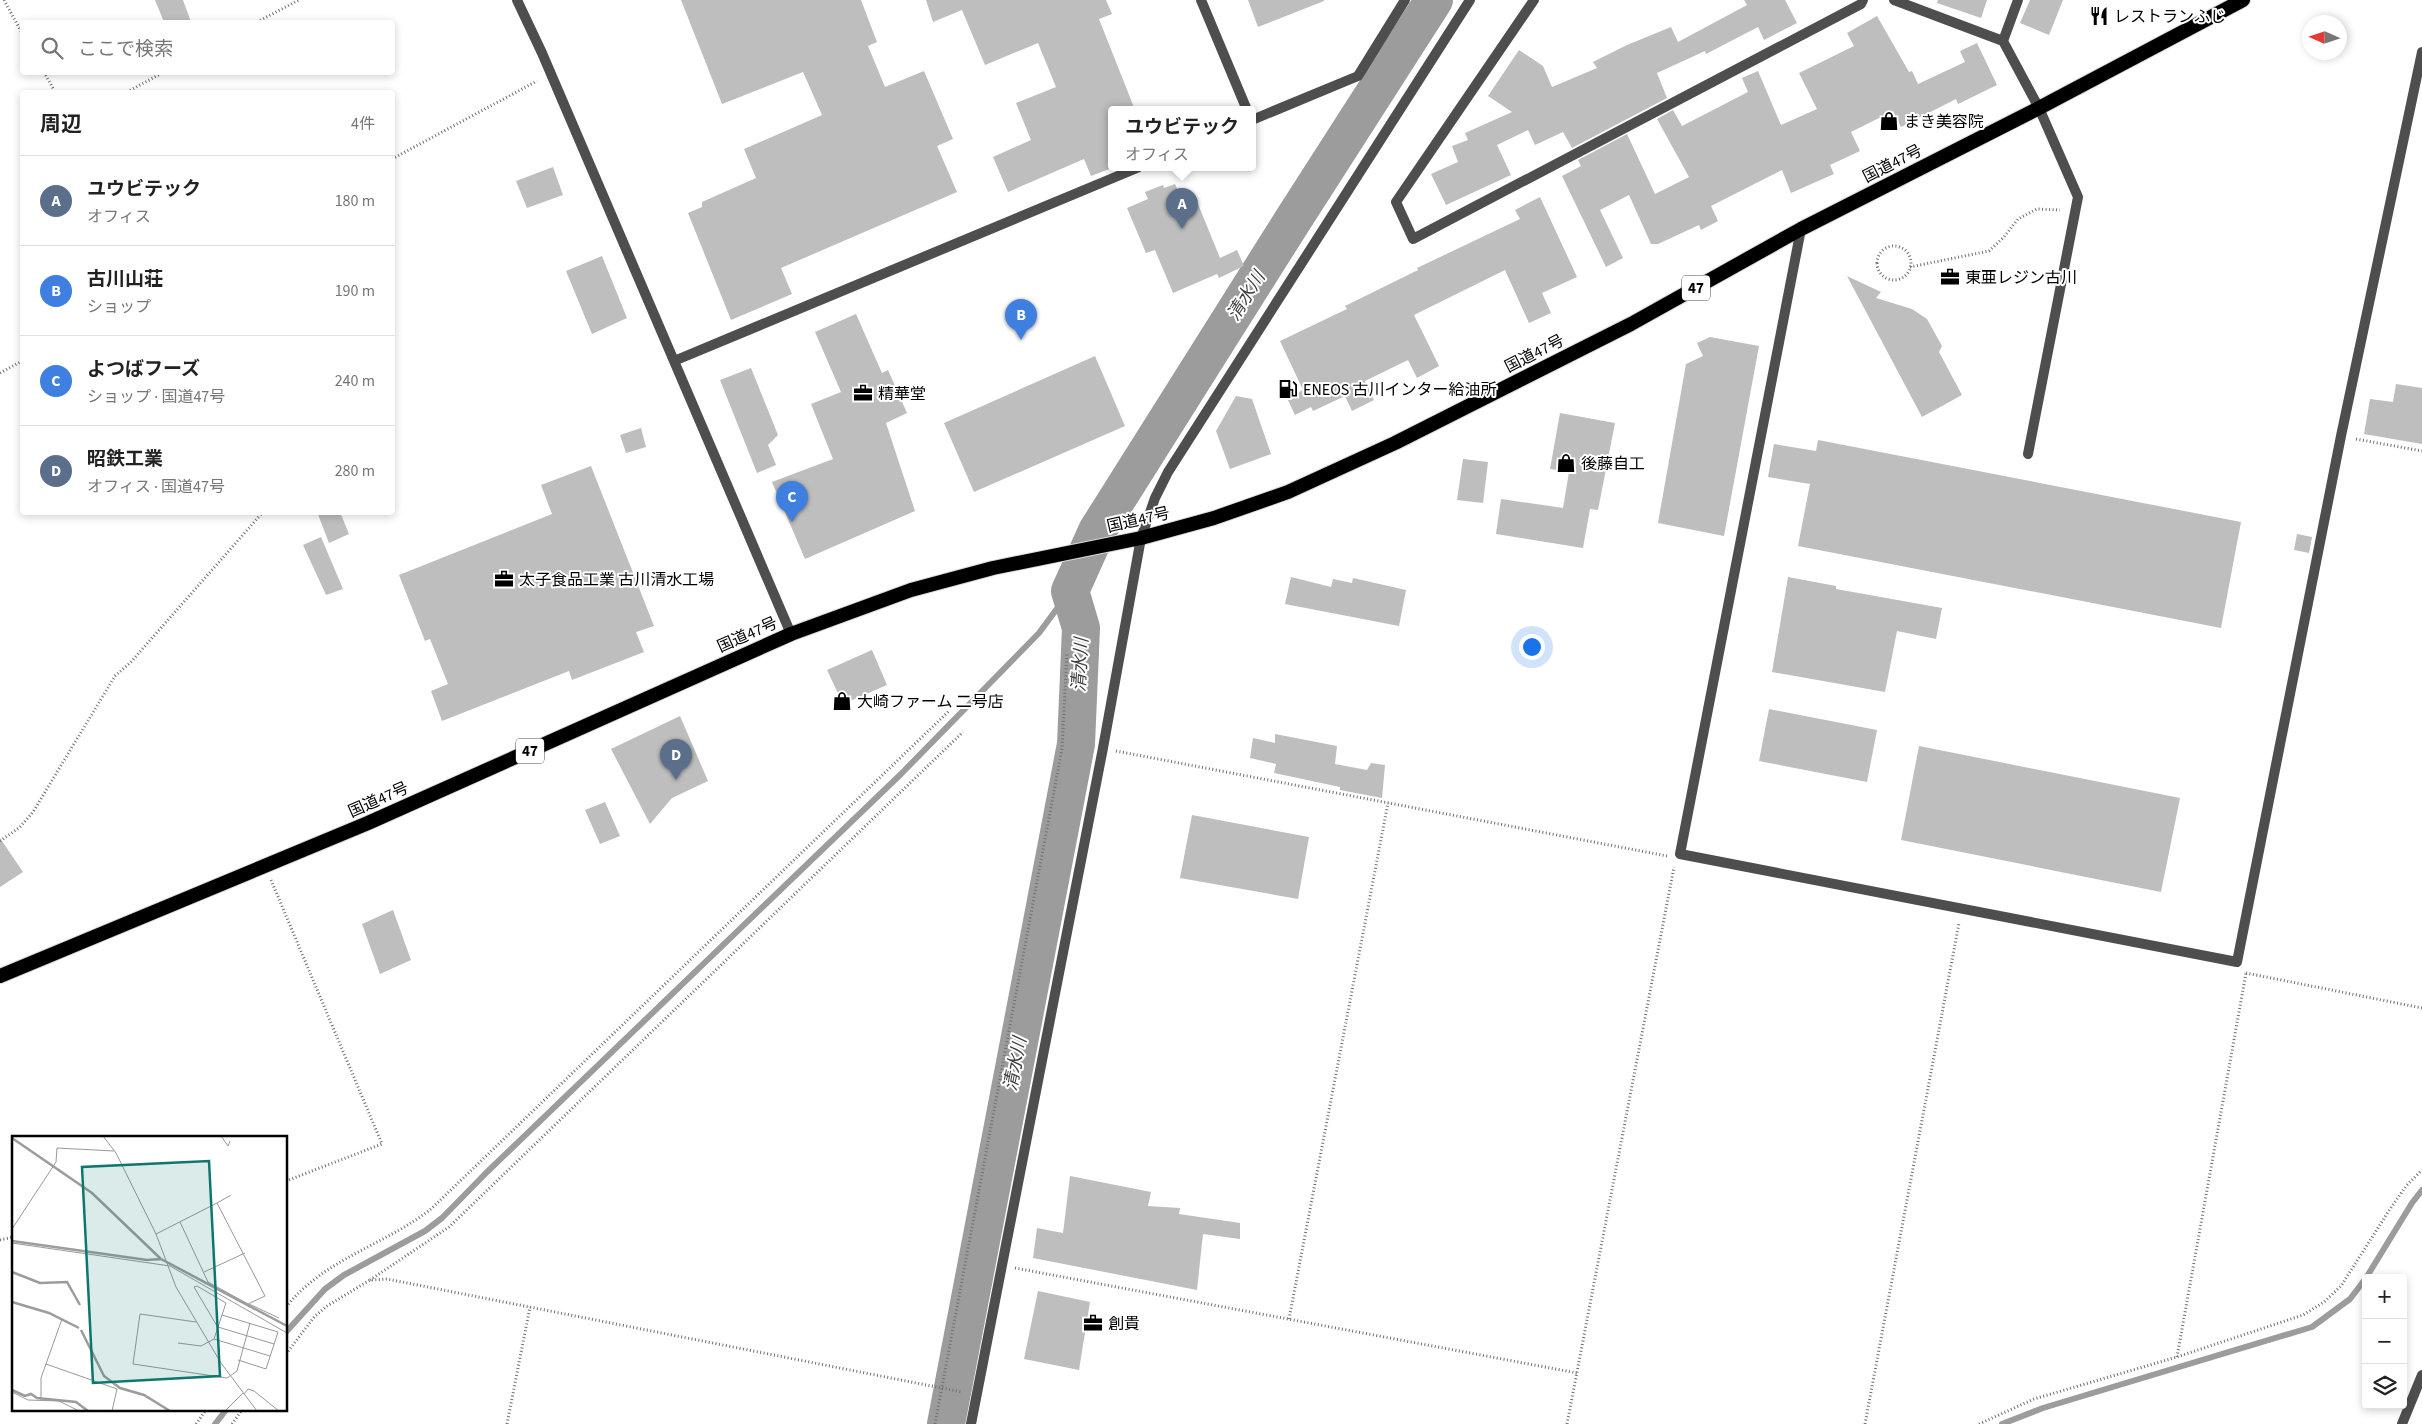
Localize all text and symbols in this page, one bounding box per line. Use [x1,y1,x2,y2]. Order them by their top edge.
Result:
restaurant icon: レストランふじ [2088,5,2110,27]
place label: レストランふじ [2114,6,2226,28]
north arrow [2302,15,2347,60]
search box [20,20,395,75]
icon: search [38,34,66,62]
text: ここで検索 [78,36,173,63]
popup [1108,106,1256,171]
text: 周辺 [40,109,82,139]
shop icon: まき美容院 [1878,110,1900,132]
place label: まき美容院 [1904,111,1984,133]
text: 4件 [351,113,375,135]
text: ユウビテック [1125,114,1239,141]
street label: 国道47号 [1859,140,1926,188]
text: オフィス [1125,144,1189,166]
text: ユウビテック [87,176,201,203]
pin: A [1166,188,1198,229]
text: A [51,190,61,212]
text: 180 m [335,190,375,212]
text: オフィス [87,206,151,228]
water label: 清水川 [1222,265,1272,326]
text: 古川山荘 [87,266,163,293]
office icon: 東亜レジン古川 [1939,266,1961,288]
place label: 東亜レジン古川 [1965,267,2077,289]
road number: 47 [1682,276,1710,300]
text: B [51,280,61,302]
text: 190 m [335,280,375,302]
text: ショップ [87,296,151,318]
pin: B [1005,299,1037,340]
street label: 国道47号 [1501,330,1568,378]
text: よつばフーズ [87,356,200,383]
text: C [51,370,61,392]
text: 240 m [335,370,375,392]
fuel station icon: ENEOS 古川インター給油所 [1277,378,1299,400]
place label: ENEOS 古川インター給油所 [1303,379,1497,401]
office icon: 精華堂 [852,382,874,404]
place label: 精華堂 [878,383,926,405]
text: ショップ · 国道47号 [87,386,225,408]
text: 昭鉄工業 [87,446,163,473]
shop icon: 後藤自工 [1555,452,1577,474]
place label: 後藤自工 [1581,453,1645,475]
text: D [51,460,61,482]
text: 280 m [335,460,375,482]
text: オフィス · 国道47号 [87,476,225,498]
pin: C [776,481,808,522]
street label: 国道47号 [1105,502,1172,538]
office icon: 太子食品工業 古川清水工場 [493,568,515,590]
place label: 太子食品工業 古川清水工場 [519,569,714,591]
street label: 国道47号 [714,612,781,658]
your location [1519,634,1545,660]
water label: 清水川 [1067,635,1094,693]
shop icon: 大崎ファーム 二号店 [831,690,853,712]
place label: 大崎ファーム 二号店 [857,691,1004,713]
road number: 47 [516,738,544,764]
pin: D [660,739,692,780]
street label: 国道47号 [345,777,412,823]
water label: 清水川 [998,1033,1033,1093]
inset map [12,1136,288,1412]
map controls [2362,1274,2407,1409]
button: + [2362,1274,2407,1319]
office icon: 創貴 [1082,1312,1104,1334]
place label: 創貴 [1108,1313,1140,1335]
button: − [2362,1319,2407,1364]
button: layers [2362,1364,2407,1409]

